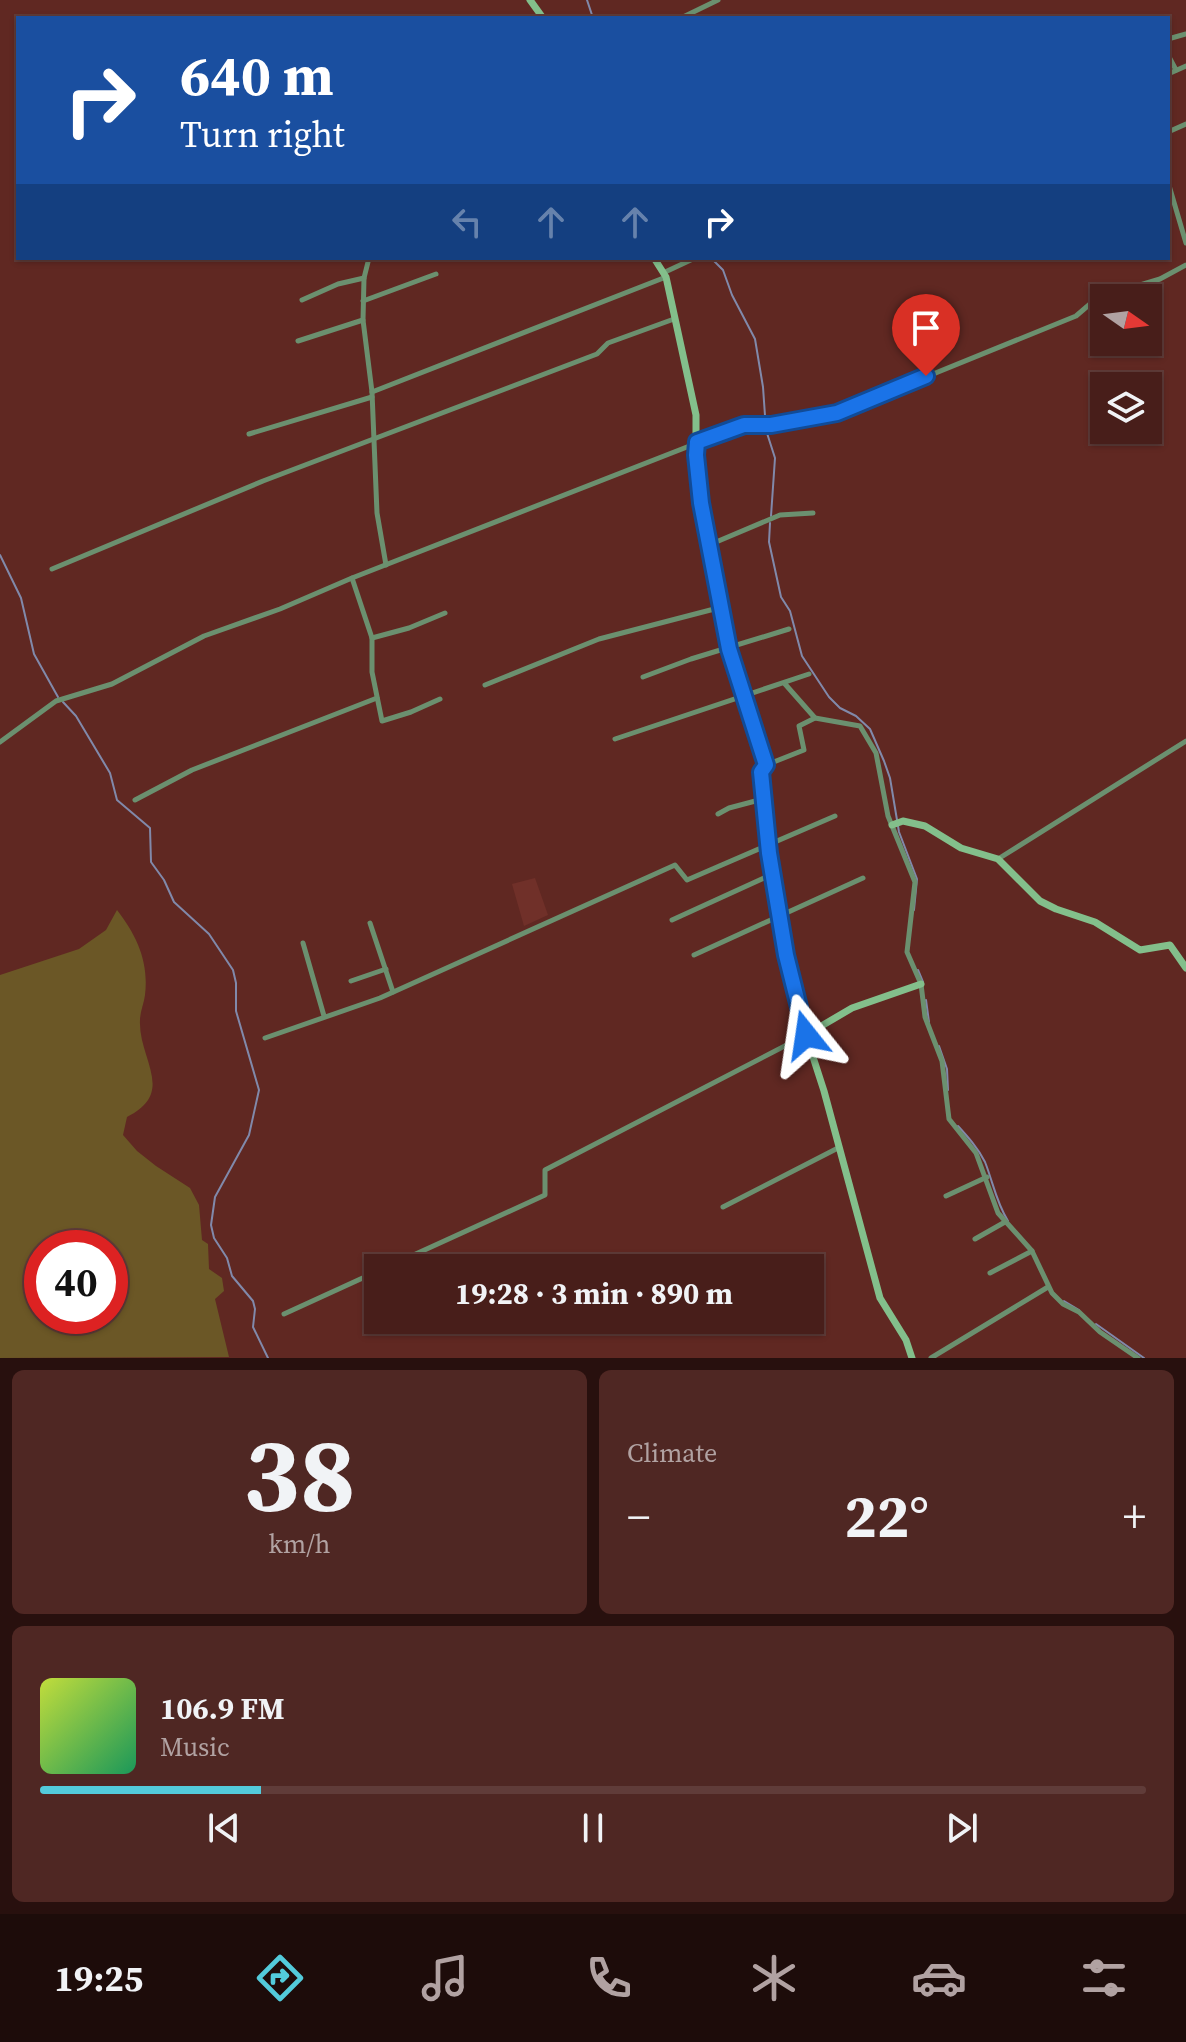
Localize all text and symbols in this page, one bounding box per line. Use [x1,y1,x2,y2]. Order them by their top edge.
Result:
text: 640 m [180,37,334,114]
icon: right [48,48,152,152]
text: Turn right [180,110,345,159]
icon: left [445,200,489,244]
icon: ahead [529,200,573,244]
icon: ahead [613,200,657,244]
icon: right [697,200,741,244]
north arrow [1090,284,1162,356]
map controls [1090,284,1162,444]
pin [892,294,960,376]
icon: arrive [904,306,948,350]
button: layers [1090,372,1162,444]
position arrow [764,993,848,1077]
speed limit sign: 40 [24,1230,128,1334]
text: 19:28 · 3 min · 890 m [455,1273,733,1314]
text: 38 [243,1402,356,1545]
text: Climate [627,1435,717,1471]
text: 22° [844,1475,929,1557]
text: − [627,1486,650,1547]
text: + [1123,1486,1146,1547]
text: km/h [269,1526,330,1562]
text: 106.9 FM [160,1688,285,1729]
text: Music [160,1729,230,1765]
icon: previous [202,1806,246,1850]
icon: pause [571,1806,615,1850]
icon: next [940,1806,984,1850]
icon: directions [252,1950,308,2006]
icon: music [417,1950,473,2006]
icon: phone [581,1950,637,2006]
icon: climate [746,1950,802,2006]
icon: car [911,1950,967,2006]
icon: filters [1076,1950,1132,2006]
text: 19:25 [54,1954,143,2003]

